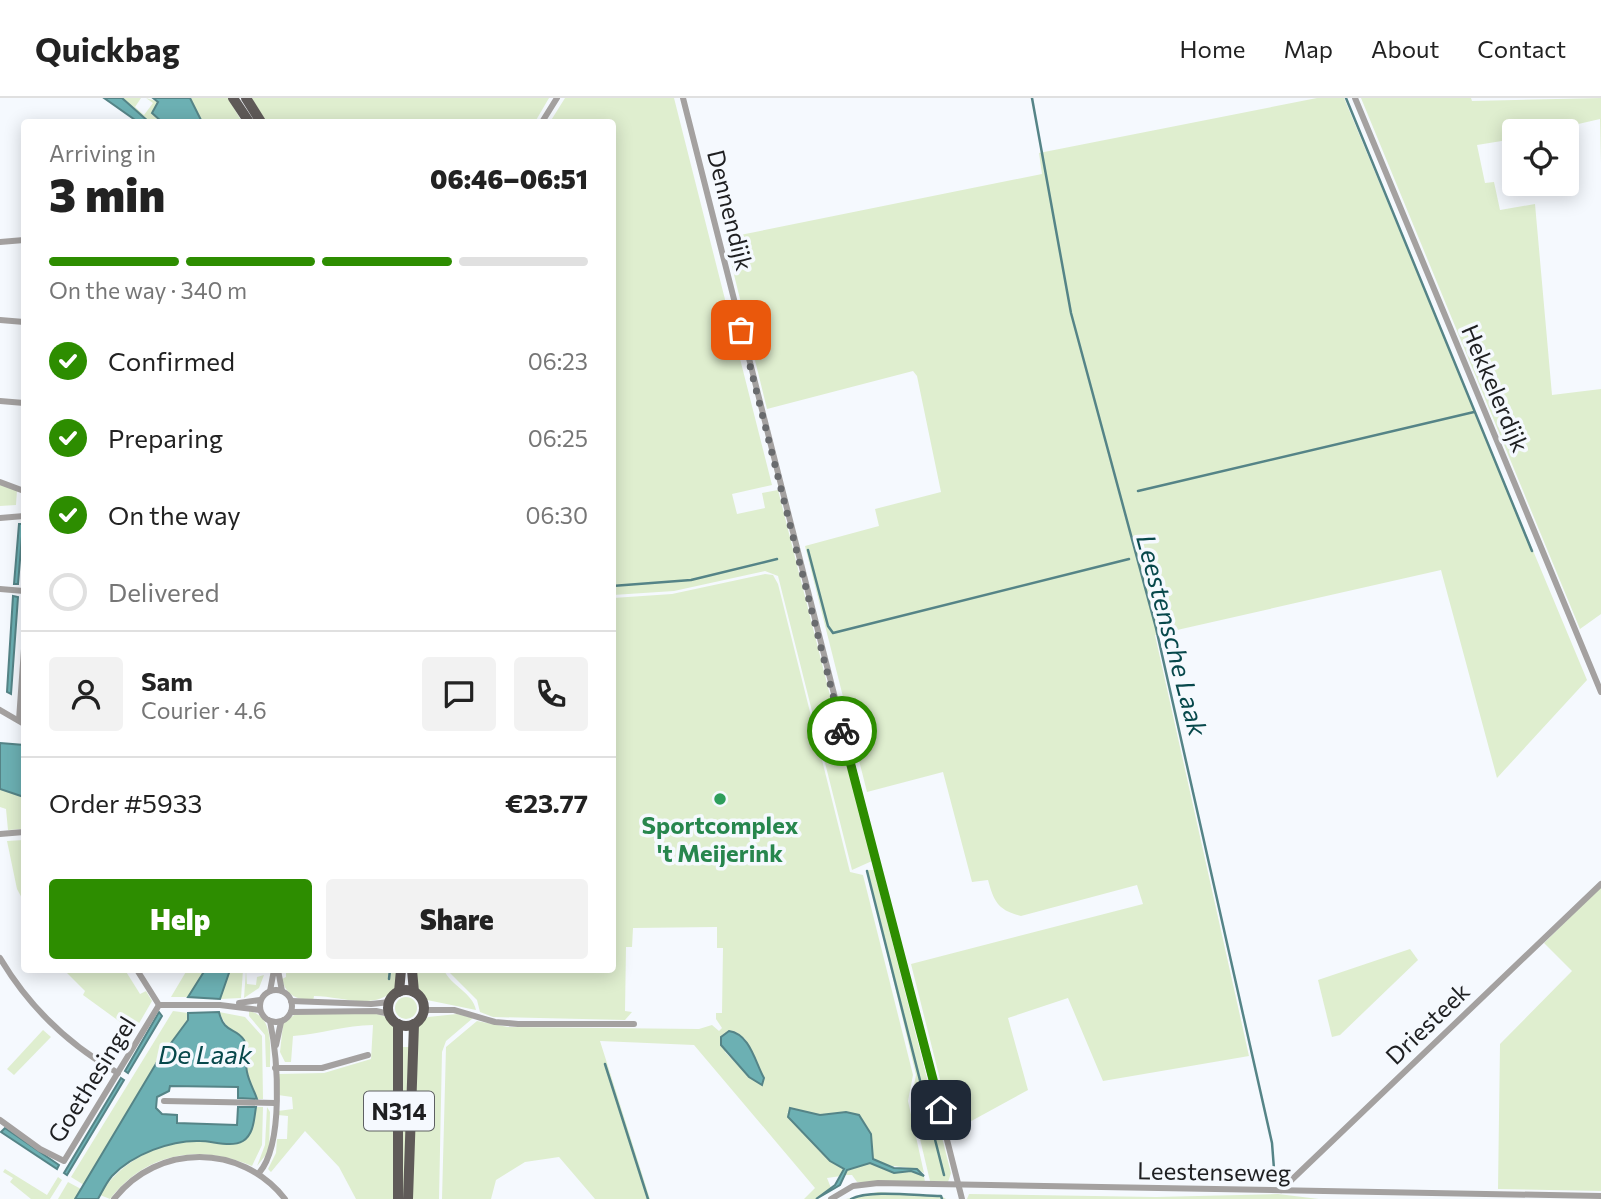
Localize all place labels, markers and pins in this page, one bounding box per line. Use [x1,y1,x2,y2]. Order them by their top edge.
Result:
pin [711,300,771,360]
marker: Sportcomplex 't Meijerink [712,791,728,807]
place label: Sportcomplex 't Meijerink [642,810,799,867]
pin [911,1080,971,1140]

